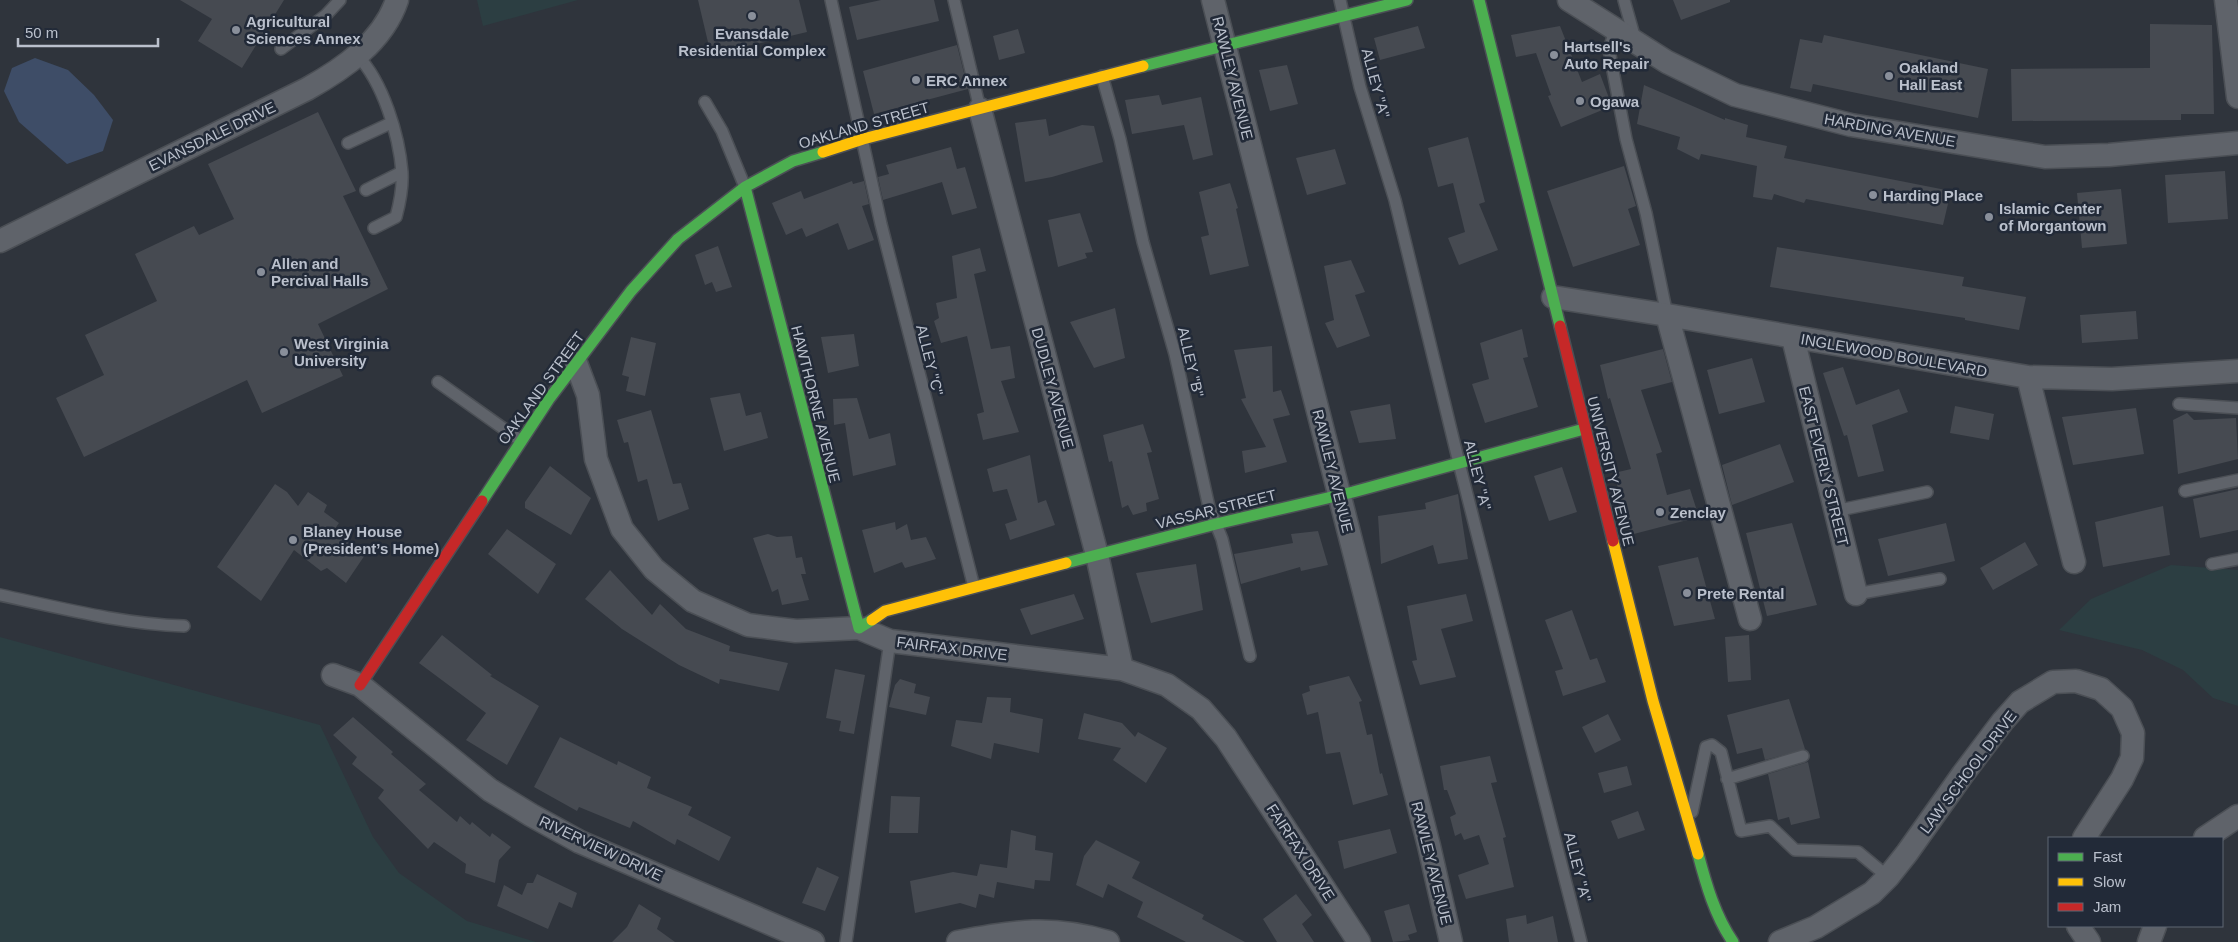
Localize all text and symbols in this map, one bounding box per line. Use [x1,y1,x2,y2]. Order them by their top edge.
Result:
marker: Evansdale Residential Complex [746,10,758,22]
place label: Agricultural Sciences Annex [246,13,361,47]
scale bar [18,15,158,47]
street label: RAWLEY AVENUE [1209,15,1257,141]
text: 50 m [25,24,58,41]
marker: Agricultural Sciences Annex [230,24,242,36]
place label: Evansdale Residential Complex [678,25,826,59]
place label: Hartsell's Auto Repair [1564,38,1649,72]
street label: ALLEY "A" [1359,46,1393,120]
marker: Hartsell's Auto Repair [1548,49,1560,61]
place label: Oakland Hall East [1899,59,1962,93]
marker: Oakland Hall East [1883,70,1895,82]
place label: ERC Annex [926,72,1008,89]
marker: ERC Annex [910,74,922,86]
place label: Ogawa [1590,93,1640,110]
marker: Ogawa [1574,95,1586,107]
street label: EVANSDALE DRIVE [146,98,278,174]
street label: OAKLAND STREET [797,98,931,152]
street label: HARDING AVENUE [1823,110,1957,150]
place label: Harding Place [1883,187,1983,204]
marker: Harding Place [1867,189,1879,201]
place label: Islamic Center of Morgantown [1999,200,2106,234]
marker: Islamic Center of Morgantown [1983,211,1995,223]
place label: Allen and Percival Halls [271,255,369,289]
marker: Allen and Percival Halls [255,266,267,278]
street label: ALLEY "C" [913,323,947,397]
street label: HAWTHORNE AVENUE [788,324,844,484]
street label: ALLEY "B" [1175,325,1207,399]
street label: DUDLEY AVENUE [1029,326,1077,450]
street label: OAKLAND STREET [494,328,588,448]
street label: INGLEWOOD BOULEVARD [1799,330,1989,380]
place label: West Virginia University [294,335,389,369]
marker: West Virginia University [278,346,290,358]
street label: EAST EVERLY STREET [1796,384,1852,548]
street label: UNIVERSITY AVENUE [1584,394,1638,548]
street label: RAWLEY AVENUE [1309,408,1357,534]
street label: ALLEY "A" [1461,438,1495,512]
street label: VASSAR STREET [1154,486,1278,532]
place label: Zenclay [1670,504,1727,521]
marker: Zenclay [1654,506,1666,518]
place label: Blaney House (President’s Home) [303,523,439,557]
marker: Blaney House (President’s Home) [287,534,299,546]
place label: Prete Rental [1697,585,1785,602]
marker: Prete Rental [1681,587,1693,599]
street label: FAIRFAX DRIVE [896,633,1008,663]
street label: LAW SCHOOL DRIVE [1916,707,2020,837]
street label: RAWLEY AVENUE [1408,800,1456,926]
street label: FAIRFAX DRIVE [1263,801,1339,903]
street label: RIVERVIEW DRIVE [537,812,665,884]
street label: ALLEY "A" [1561,830,1595,904]
legend [2048,837,2223,927]
text: Fast [2093,848,2123,865]
text: Slow [2093,873,2126,890]
text: Jam [2093,898,2121,915]

